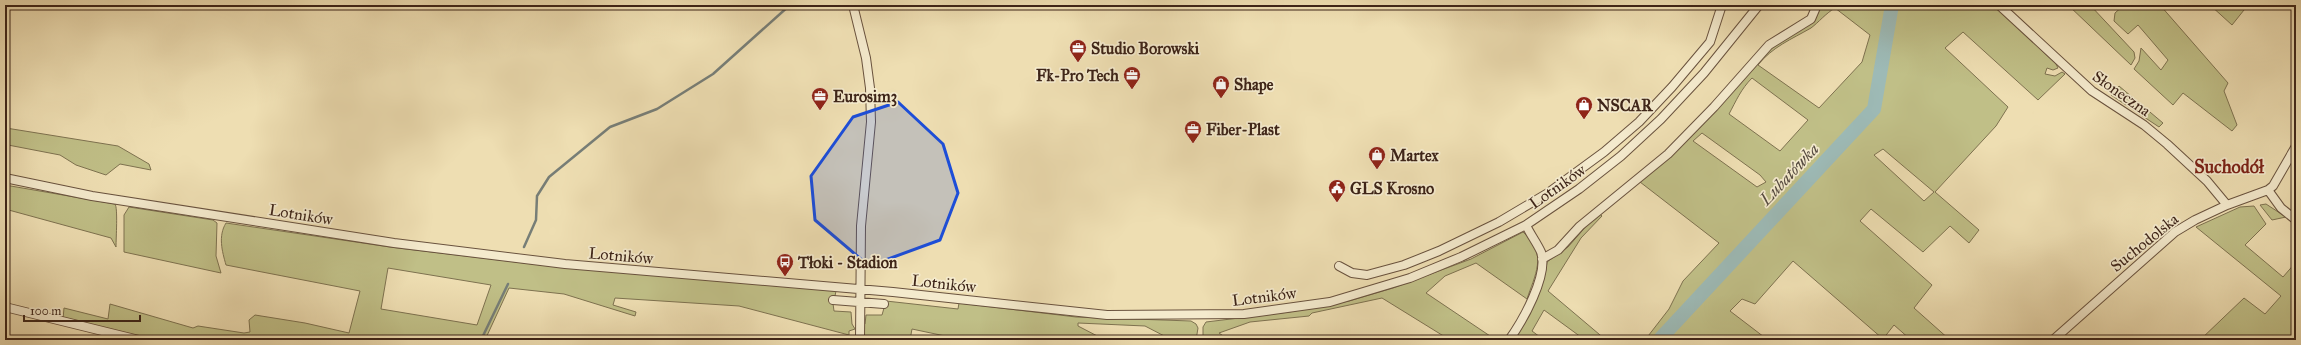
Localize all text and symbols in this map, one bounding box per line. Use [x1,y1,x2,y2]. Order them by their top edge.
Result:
office icon: Studio Borowski [1068,38,1088,63]
place label: Studio Borowski [1091,39,1200,58]
office icon: Fk-Pro Tech [1122,65,1142,90]
place label: Fk-Pro Tech [1036,66,1119,85]
street label: Słoneczna [2089,67,2155,120]
shop icon: Shape [1211,74,1231,99]
place label: Shape [1234,75,1274,95]
office icon: Eurosim3 [810,86,830,111]
place label: Eurosim3 [833,87,897,107]
shop icon: NSCAR [1574,95,1594,120]
place label: NSCAR [1597,96,1653,115]
office icon: Fiber-Plast [1183,119,1203,144]
place label: Fiber-Plast [1206,120,1280,139]
water label: Lubatówka [1755,139,1823,210]
shop icon: Martex [1367,145,1387,170]
place label: Martex [1390,146,1440,165]
district label: Suchodół [2194,156,2265,178]
street label: Lotników [1525,160,1590,213]
public building icon: GLS Krosno [1327,178,1347,203]
place label: GLS Krosno [1350,179,1434,198]
street label: Lotników [268,200,335,229]
street label: Suchodolska [2106,209,2182,276]
street label: Lotników [588,243,654,268]
bus stop icon: Tłoki - Stadion [775,252,795,277]
place label: Tłoki - Stadion [797,253,898,272]
street label: Lotników [911,271,978,296]
street label: Lotników [1231,283,1298,310]
scale bar [24,297,140,323]
text: 100 m [30,304,61,318]

